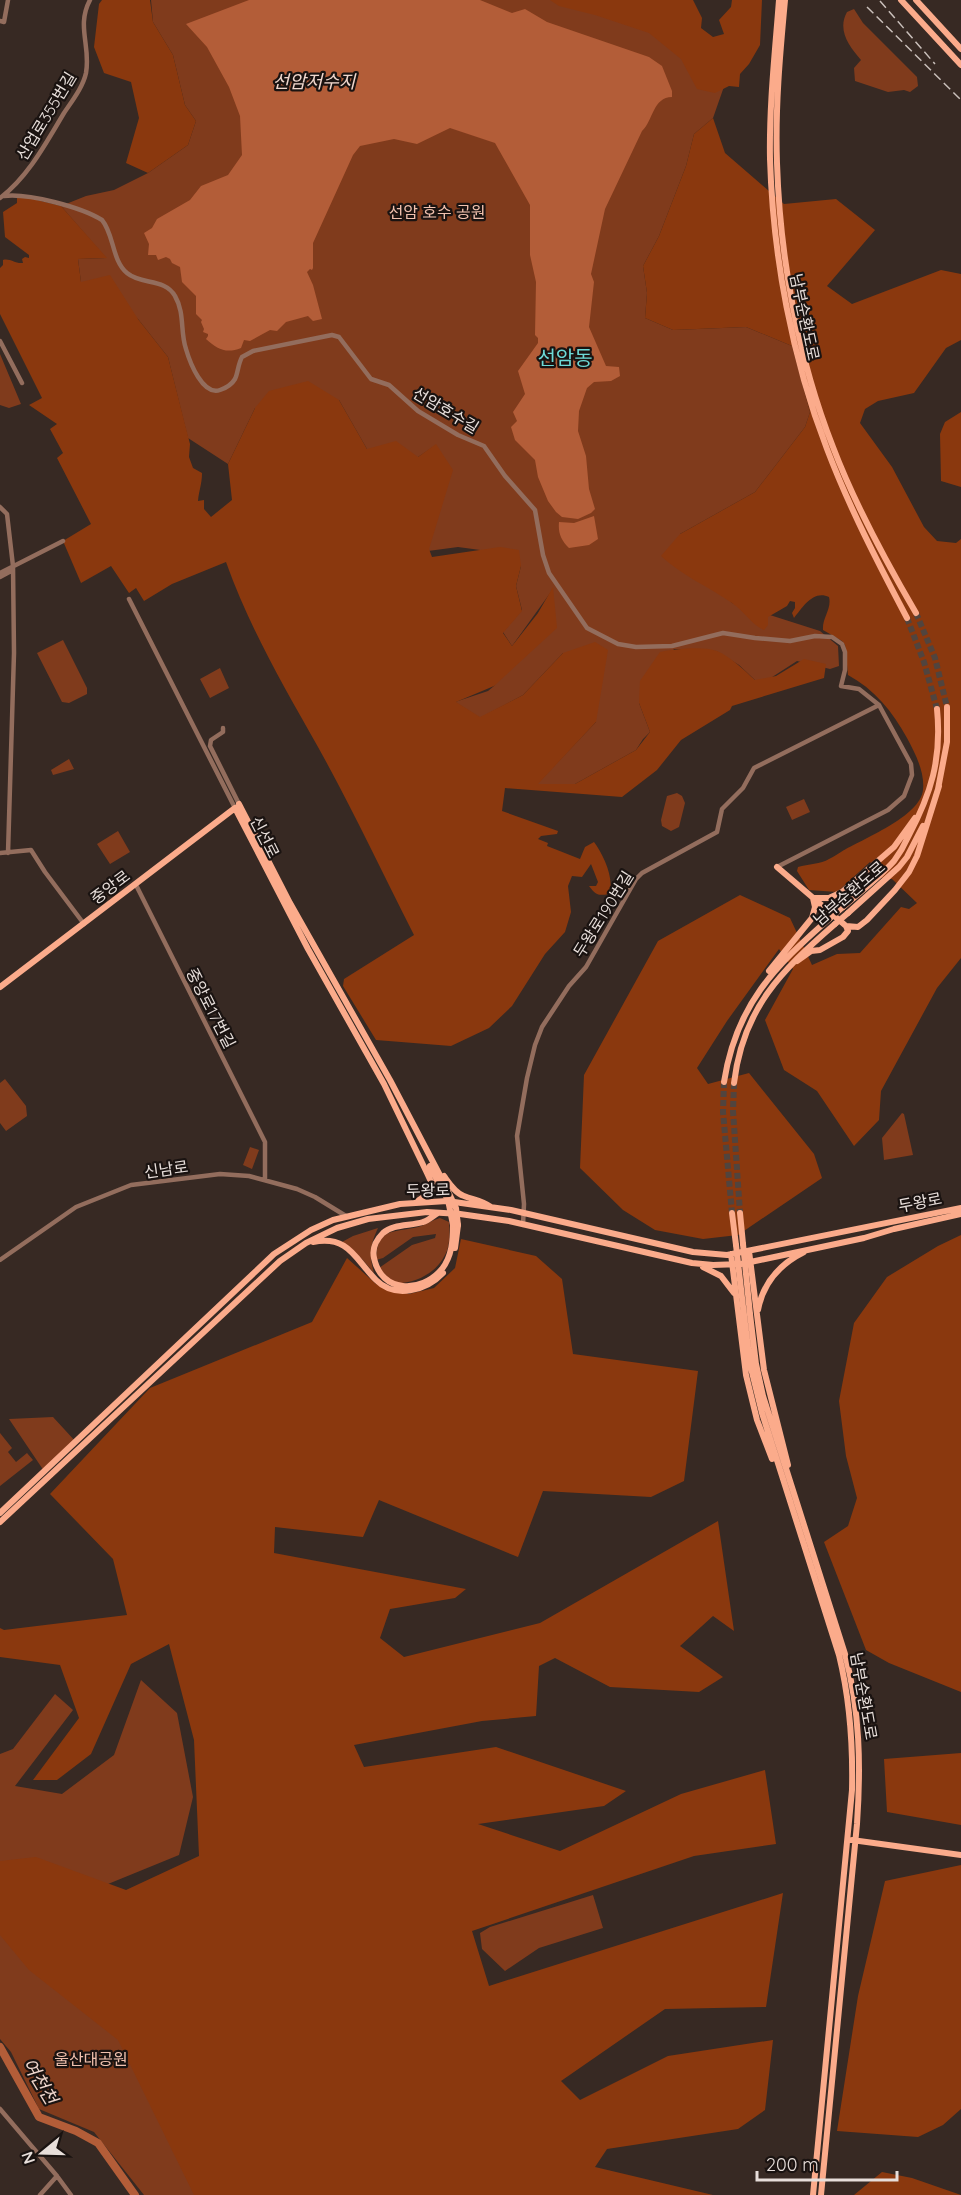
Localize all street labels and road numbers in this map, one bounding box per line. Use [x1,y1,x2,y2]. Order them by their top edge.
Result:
street label: 산업로355번길 [12,68,80,164]
street label: 남부순환도로 [786,272,824,363]
street label: 선암호수길 [409,382,483,438]
street label: 신선로 [246,813,284,861]
street label: 남부순환도로 [809,856,889,930]
street label: 중앙로 [86,866,134,908]
street label: 두왕로190번길 [569,867,637,961]
street label: 중앙로17번길 [182,964,240,1052]
street label: 신남로 [143,1156,190,1182]
street label: 두왕로 [406,1179,451,1201]
street label: 두왕로 [896,1188,944,1216]
street label: 남부순환도로 [846,1651,882,1741]

